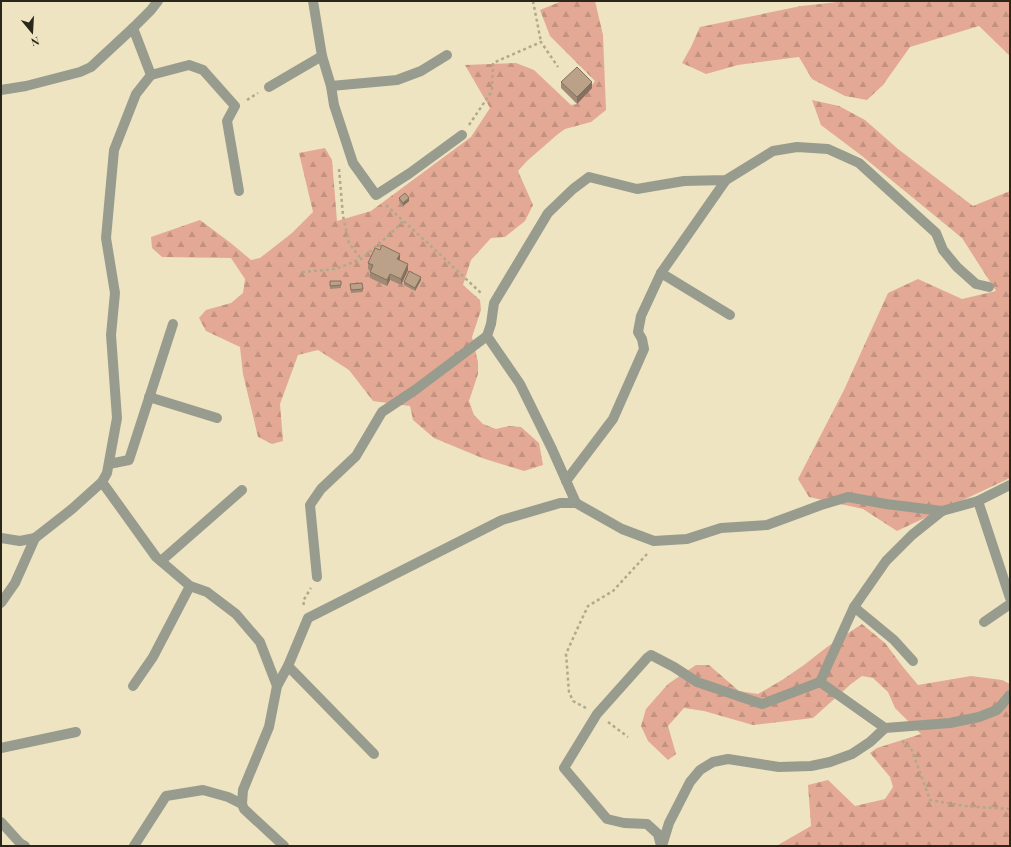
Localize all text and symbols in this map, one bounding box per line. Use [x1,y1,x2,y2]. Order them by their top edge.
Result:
north arrow [12,12,52,52]
text: N [29,34,41,50]

